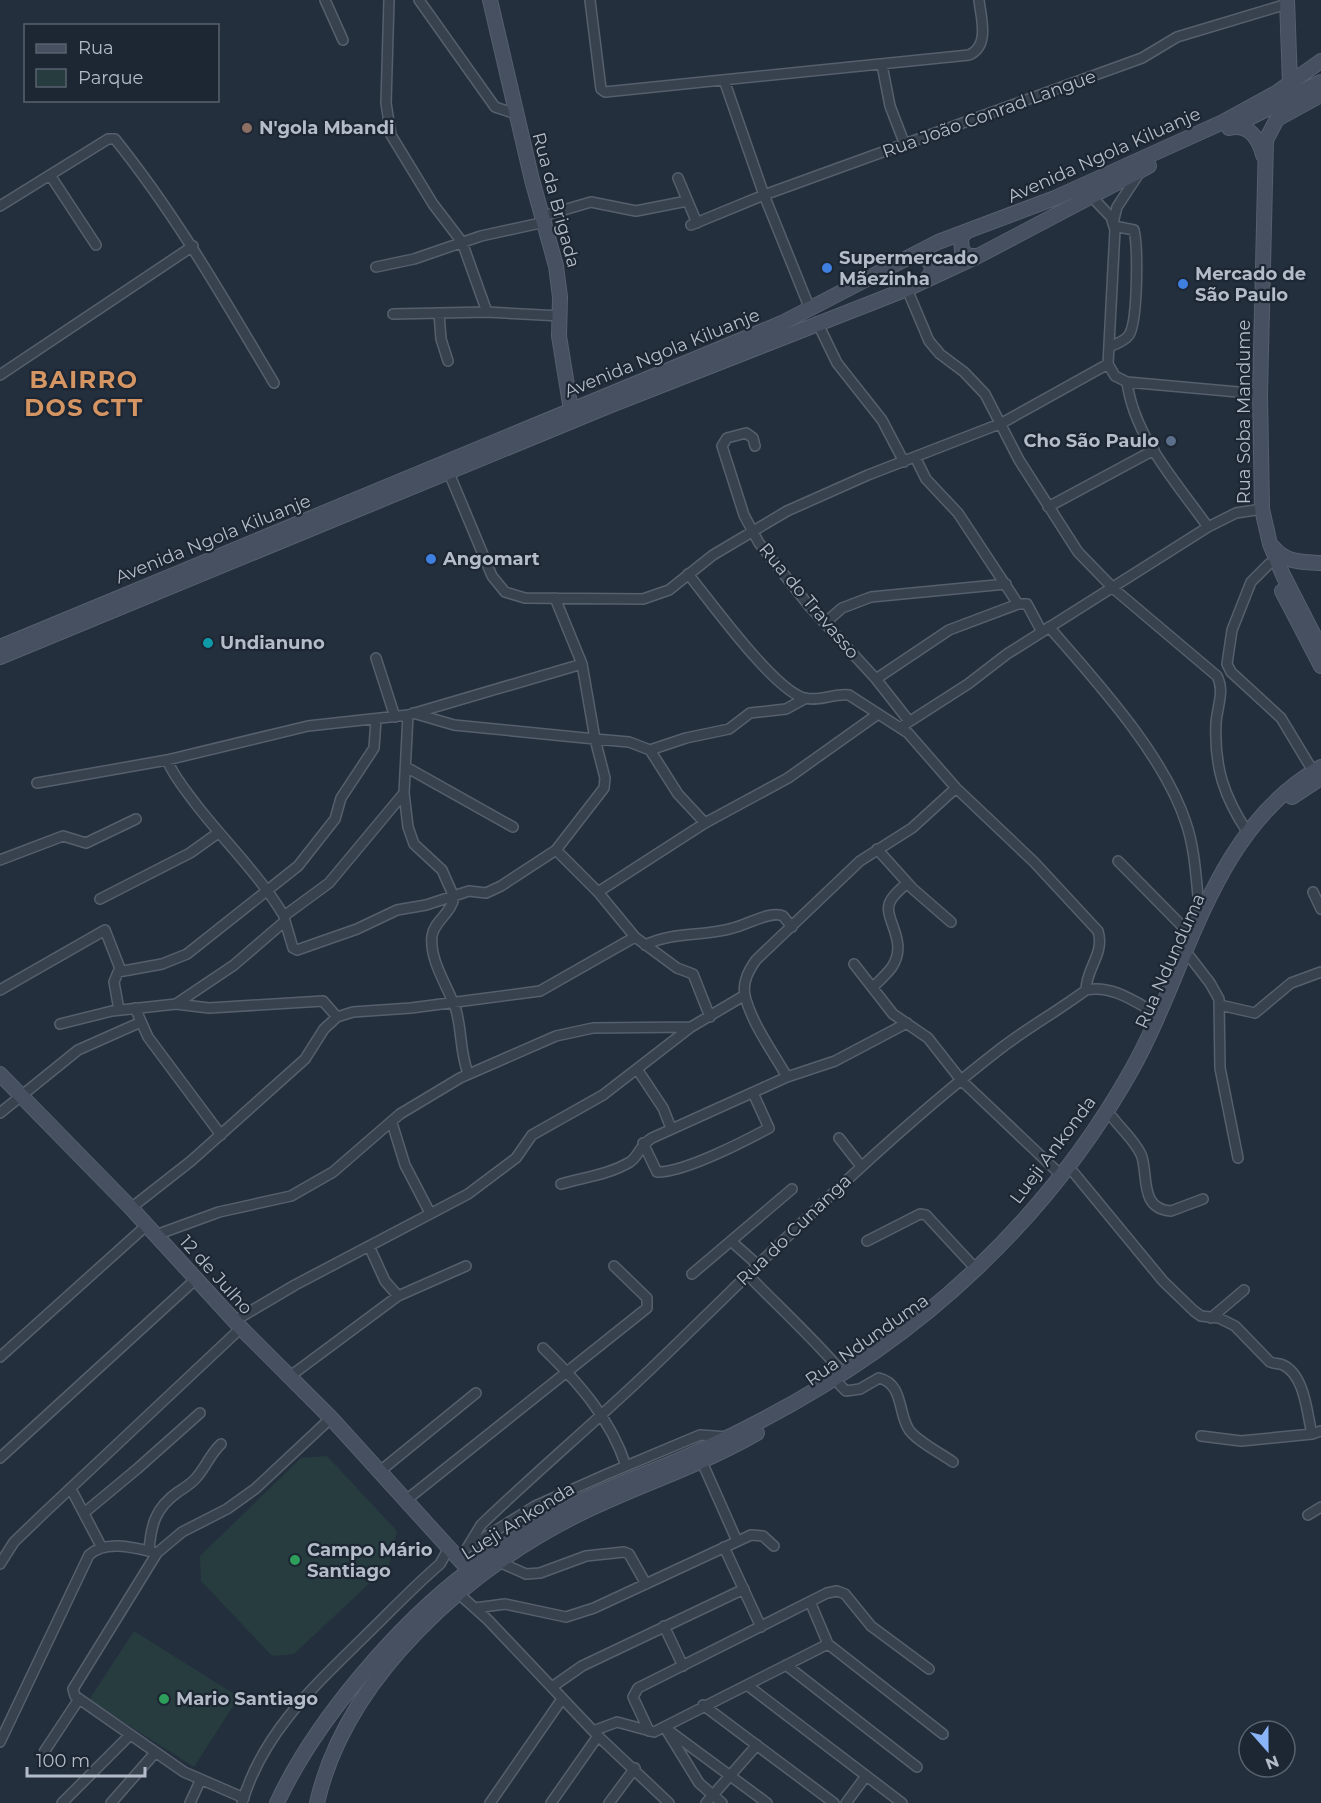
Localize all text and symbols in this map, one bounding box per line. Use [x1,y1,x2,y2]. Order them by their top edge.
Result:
legend [24,24,219,102]
text: Rua [78,37,114,59]
street label: Rua João Conrad Langue [879,65,1099,163]
text: Parque [78,67,144,89]
street label: Avenida Ngola Kiluanje [1004,102,1204,208]
place label: N'gola Mbandi [259,117,394,139]
marker: N'gola Mbandi [240,121,254,135]
street label: Rua da Brigada [527,130,585,270]
place label: Supermercado Mãezinha [839,247,979,290]
marker: Supermercado Mãezinha [820,261,834,275]
place label: Mercado de São Paulo [1195,263,1306,306]
marker: Mercado de São Paulo [1176,277,1190,291]
street label: Avenida Ngola Kiluanje [561,304,763,402]
street label: Rua Soba Mandume [1233,320,1255,504]
district label: BAIRRO DOS CTT [24,365,144,422]
place label: Cho São Paulo [1023,430,1159,452]
marker: Cho São Paulo [1164,434,1178,448]
street label: Avenida Ngola Kiluanje [112,490,314,588]
street label: Rua do Travasso [754,539,864,663]
place label: Angomart [442,548,540,570]
marker: Angomart [424,552,438,566]
place label: Undianuno [220,632,325,654]
marker: Undianuno [201,636,215,650]
street label: Rua Ndunduma [1130,890,1210,1032]
street label: Lueji Ankonda [1005,1092,1101,1208]
street label: Rua do Cunanga [732,1170,856,1290]
street label: 12 de Julho [175,1231,257,1319]
street label: Rua Ndunduma [801,1289,933,1391]
street label: Lueji Ankonda [457,1477,579,1565]
place label: Campo Mário Santiago [307,1539,433,1582]
marker: Campo Mário Santiago [288,1553,302,1567]
place label: Mario Santiago [176,1688,318,1710]
marker: Mario Santiago [157,1692,171,1706]
north arrow [1237,1719,1297,1779]
scale bar [27,1740,146,1778]
text: 100 m [36,1750,90,1772]
text: N [1263,1751,1282,1774]

